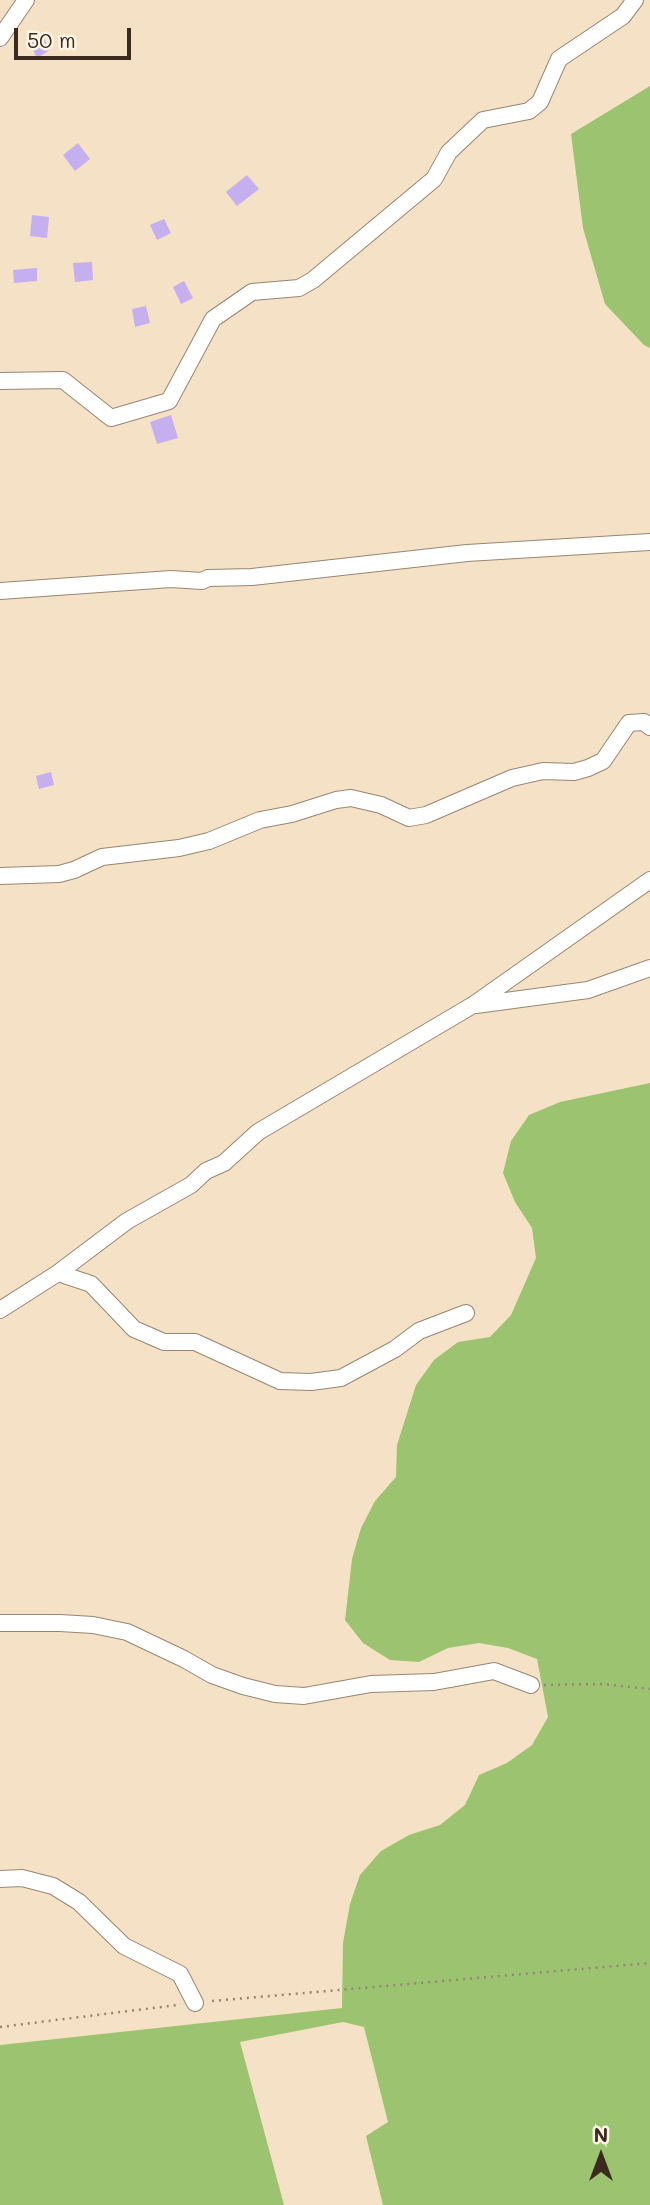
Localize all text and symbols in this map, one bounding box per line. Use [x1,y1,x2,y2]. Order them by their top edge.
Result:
scale bar [18,14,135,58]
text: 50 m [27,26,76,53]
north arrow [566,2121,636,2191]
text: N [594,2122,608,2147]

